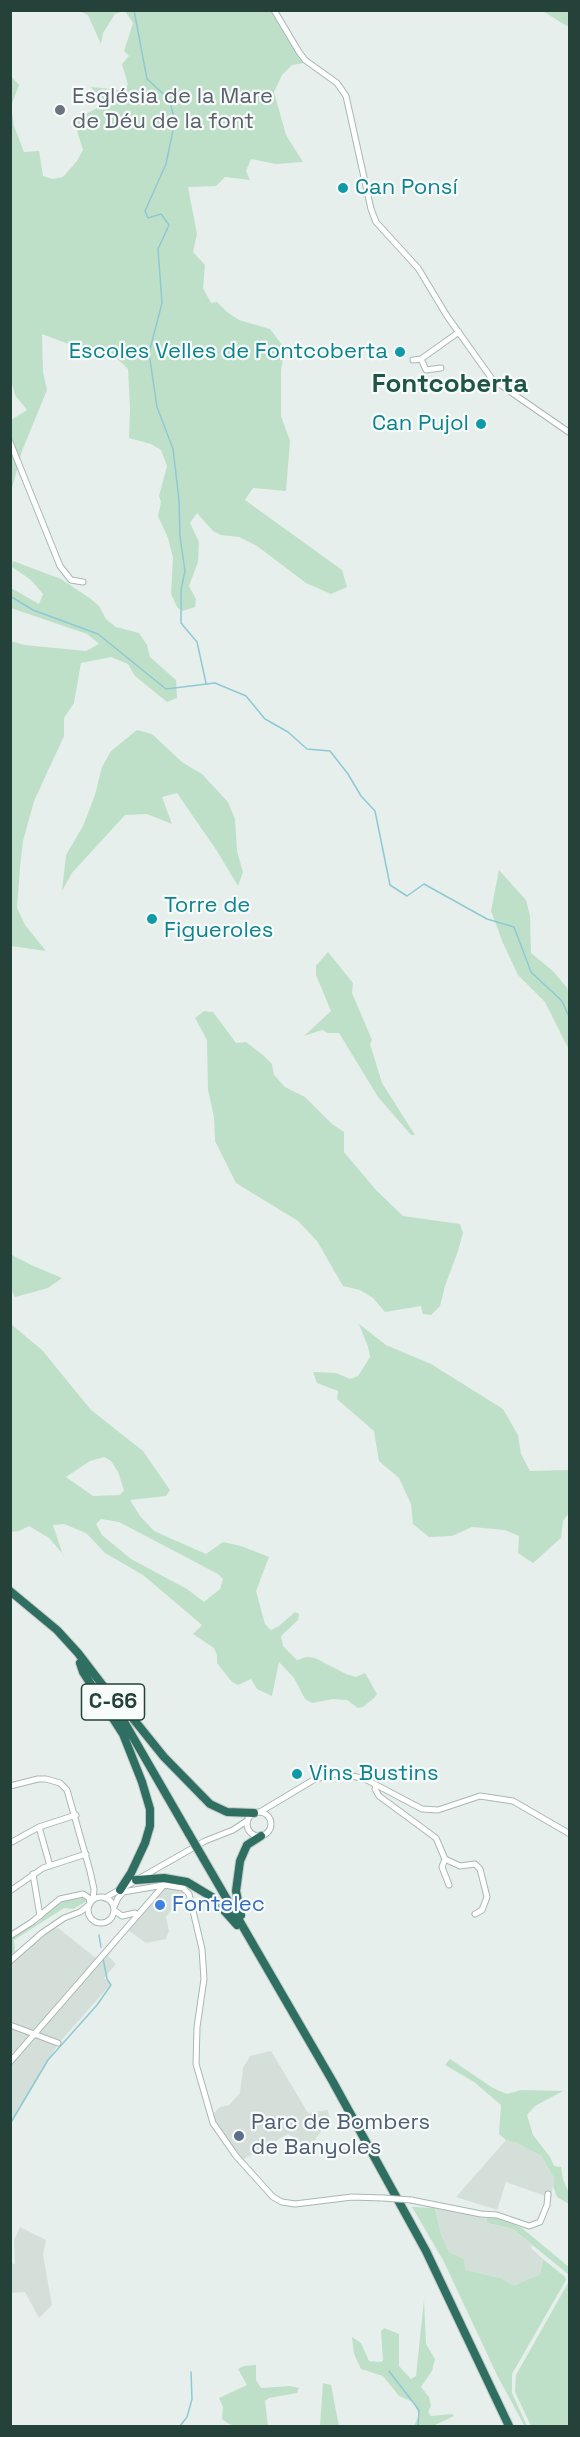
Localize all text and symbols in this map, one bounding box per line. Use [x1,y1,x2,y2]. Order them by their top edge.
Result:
place label: Església de la Mare de Déu de la font [72,84,273,136]
marker: Església de la Mare de Déu de la font [53,103,67,117]
place label: Can Ponsí [355,175,458,201]
marker: Can Ponsí [336,181,350,195]
place label: Escoles Velles de Fontcoberta [69,339,388,365]
marker: Escoles Velles de Fontcoberta [393,345,407,359]
district label: Fontcoberta [372,369,528,401]
place label: Can Pujol [372,411,469,437]
marker: Can Pujol [474,417,488,431]
place label: Torre de Figueroles [164,893,273,944]
marker: Torre de Figueroles [145,912,159,926]
road number: C-66 [82,1684,144,1720]
place label: Vins Bustins [309,1761,439,1787]
marker: Vins Bustins [290,1767,304,1781]
place label: Fontelec [172,1892,265,1918]
marker: Fontelec [153,1898,167,1912]
place label: Parc de Bombers de Banyoles [251,2110,430,2162]
marker: Parc de Bombers de Banyoles [232,2129,246,2143]

